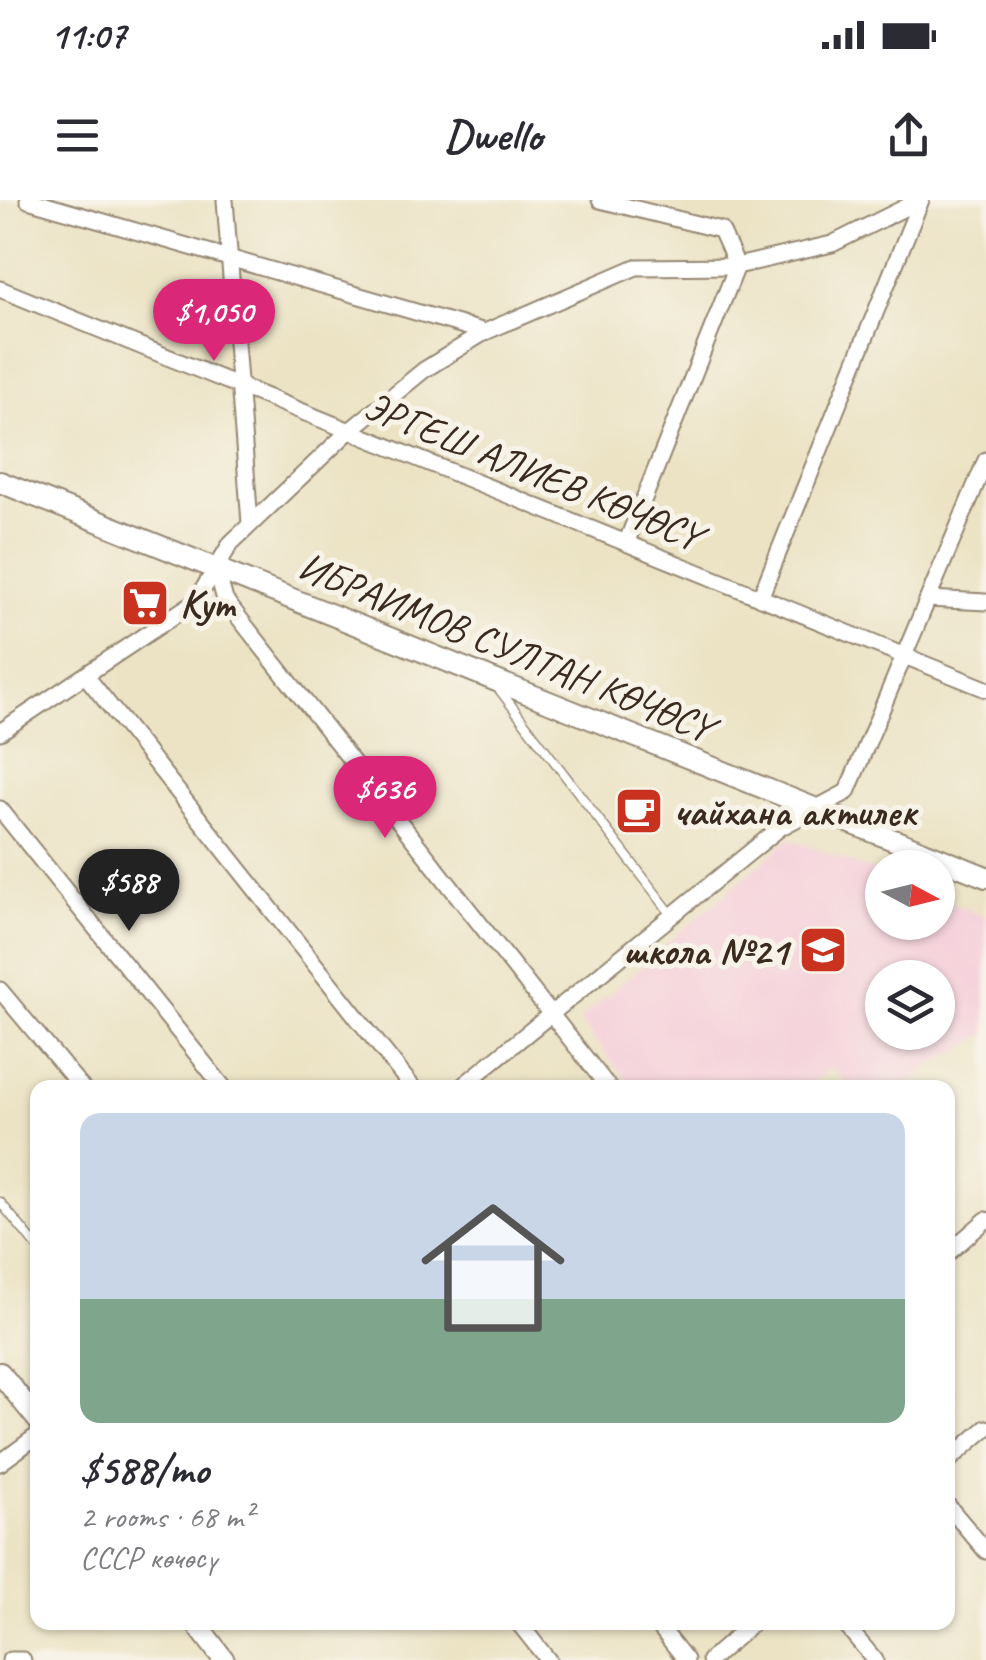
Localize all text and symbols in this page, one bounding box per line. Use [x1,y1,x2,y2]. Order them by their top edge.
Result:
text: 11:07 [50,12,126,59]
text: Dwello [444,107,542,164]
icon: menu [50,108,105,163]
icon: share [881,108,936,163]
pin: $1,050 [133,279,295,364]
text: $1,050 [175,291,253,332]
street label: ЭРГЕШ АЛИЕВ КӨЧӨСҮ [357,380,716,564]
street label: ИБРАИМОВ СУЛТАН КӨЧӨСҮ [291,541,727,756]
supermarket icon: Кут [119,577,171,629]
place label: Кут [180,579,237,629]
pin: $636 [326,756,444,841]
text: $636 [356,768,414,809]
cafe icon: чайхана актилек [613,785,665,837]
place label: чайхана актилек [674,787,919,837]
pin: $588 [70,849,188,934]
north arrow [865,850,955,940]
map controls [865,850,955,1050]
text: $588 [100,861,158,902]
school or university icon: школа №21 [797,924,849,976]
place label: школа №21 [623,926,792,976]
button: layers [865,960,955,1050]
icon: home [403,1178,583,1358]
text: $588/mo [80,1443,209,1496]
text: 2 rooms · 68 m² [80,1496,253,1537]
text: СССР көчөсү [80,1537,217,1578]

